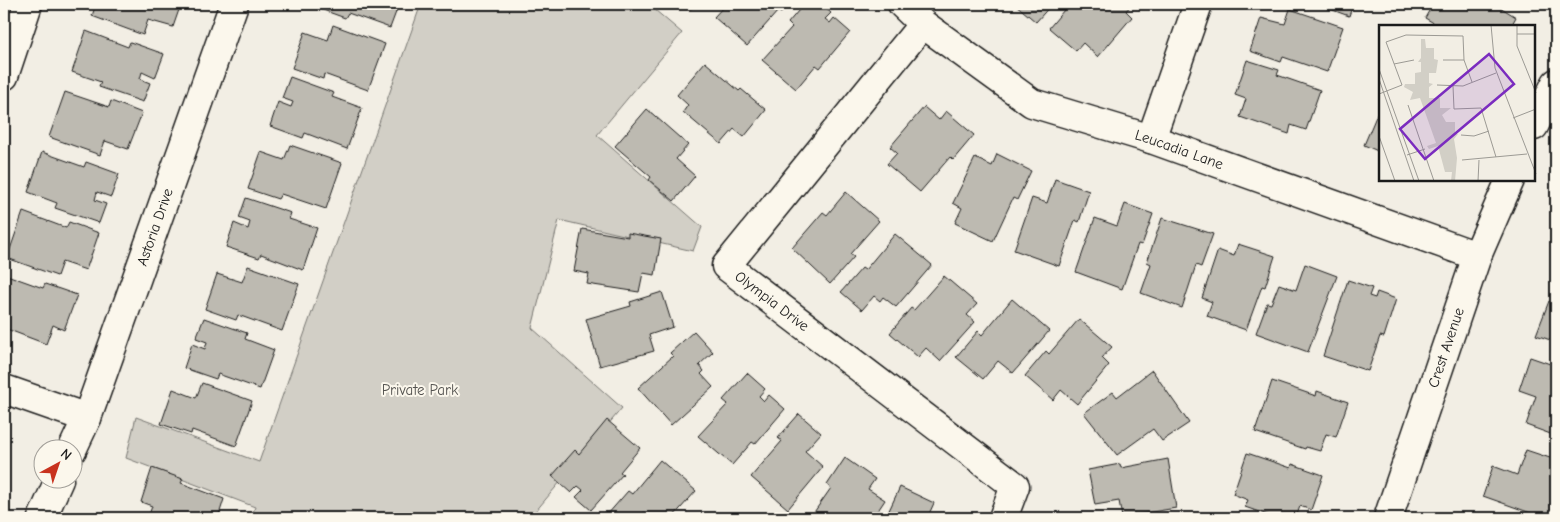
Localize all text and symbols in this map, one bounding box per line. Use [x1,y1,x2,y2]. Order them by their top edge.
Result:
inset map [1379,25,1535,181]
street label: Leucadia Lane [1133,126,1226,173]
street label: Astoria Drive [133,185,177,268]
street label: Olympia Drive [731,267,813,335]
street label: Crest Avenue [1424,305,1468,390]
park label: Private Park [382,381,459,399]
north arrow [32,440,82,490]
text: N [57,445,75,464]

